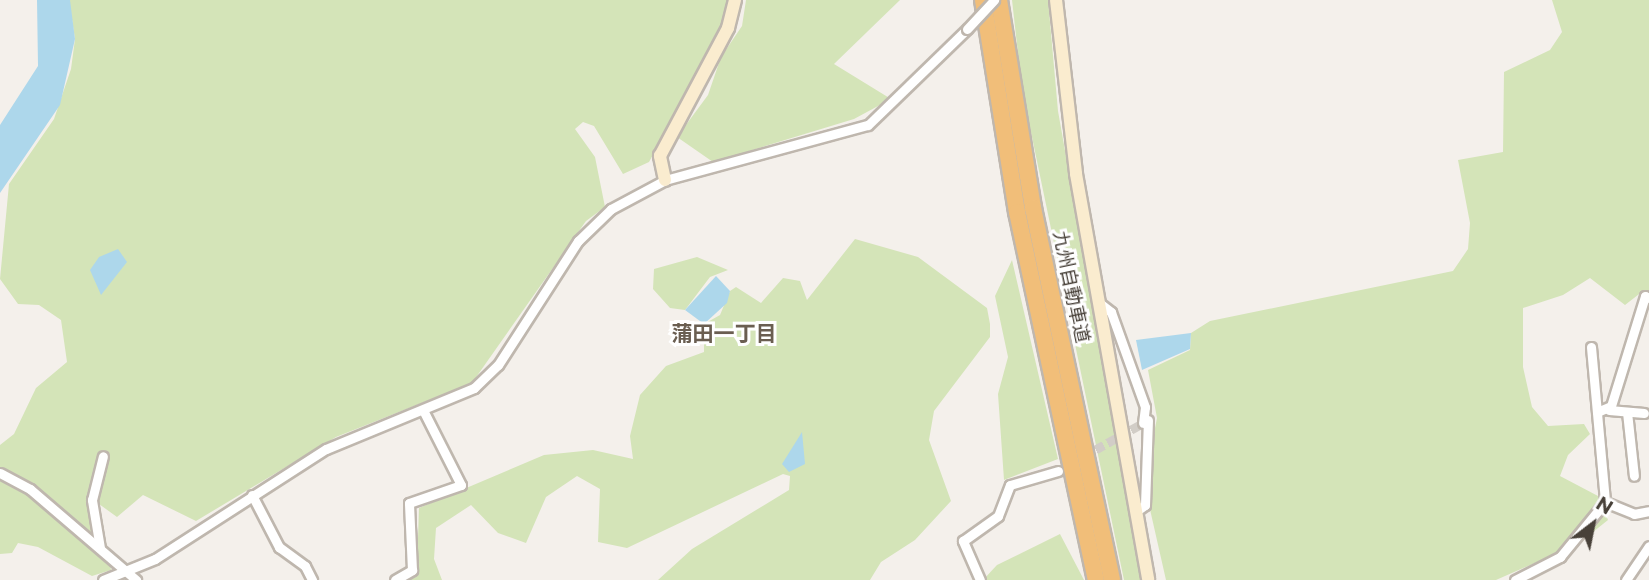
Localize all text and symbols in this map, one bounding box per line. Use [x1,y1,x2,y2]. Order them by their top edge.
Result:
street label: 九州自動車道 [1048,229,1094,345]
district label: 蒲田一丁目 [672,321,776,347]
north arrow [1558,489,1628,559]
text: N [1592,492,1617,520]

